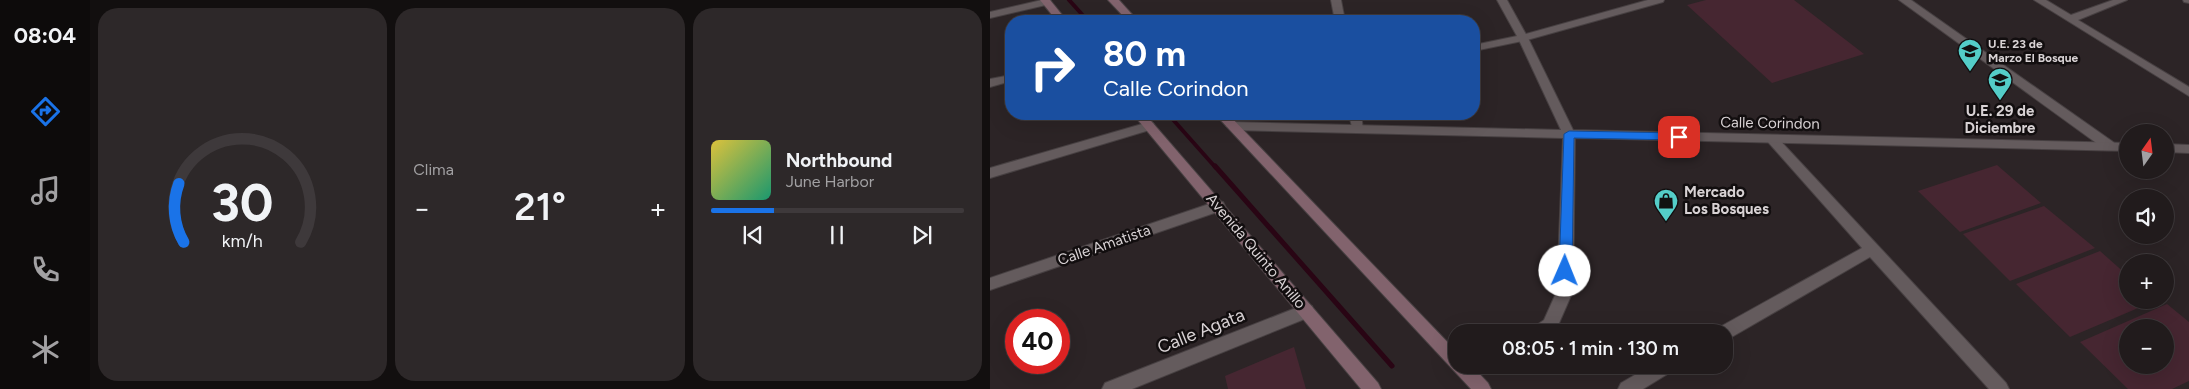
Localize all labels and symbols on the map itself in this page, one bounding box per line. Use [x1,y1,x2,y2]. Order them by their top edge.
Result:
place label: U.E. 23 de Marzo El Bosque [1988,37,2078,65]
school or university icon: U.E. 23 de Marzo El Bosque [1957,38,1983,72]
school or university icon: U.E. 29 de Diciembre [1987,67,2013,101]
place label: U.E. 29 de Diciembre [1965,102,2036,137]
street label: Calle Corindon [1720,113,1820,133]
pin [1658,116,1700,158]
north arrow [2119,124,2174,179]
place label: Mercado Los Bosques [1684,183,1769,218]
shop icon: Mercado Los Bosques [1653,188,1679,222]
street label: Avenida Quinto Anillo [1202,190,1310,313]
street label: Calle Amatista [1055,221,1153,269]
position arrow [1538,244,1590,296]
street label: Calle Agata [1154,304,1248,358]
speed limit sign: 40 [1005,309,1070,374]

